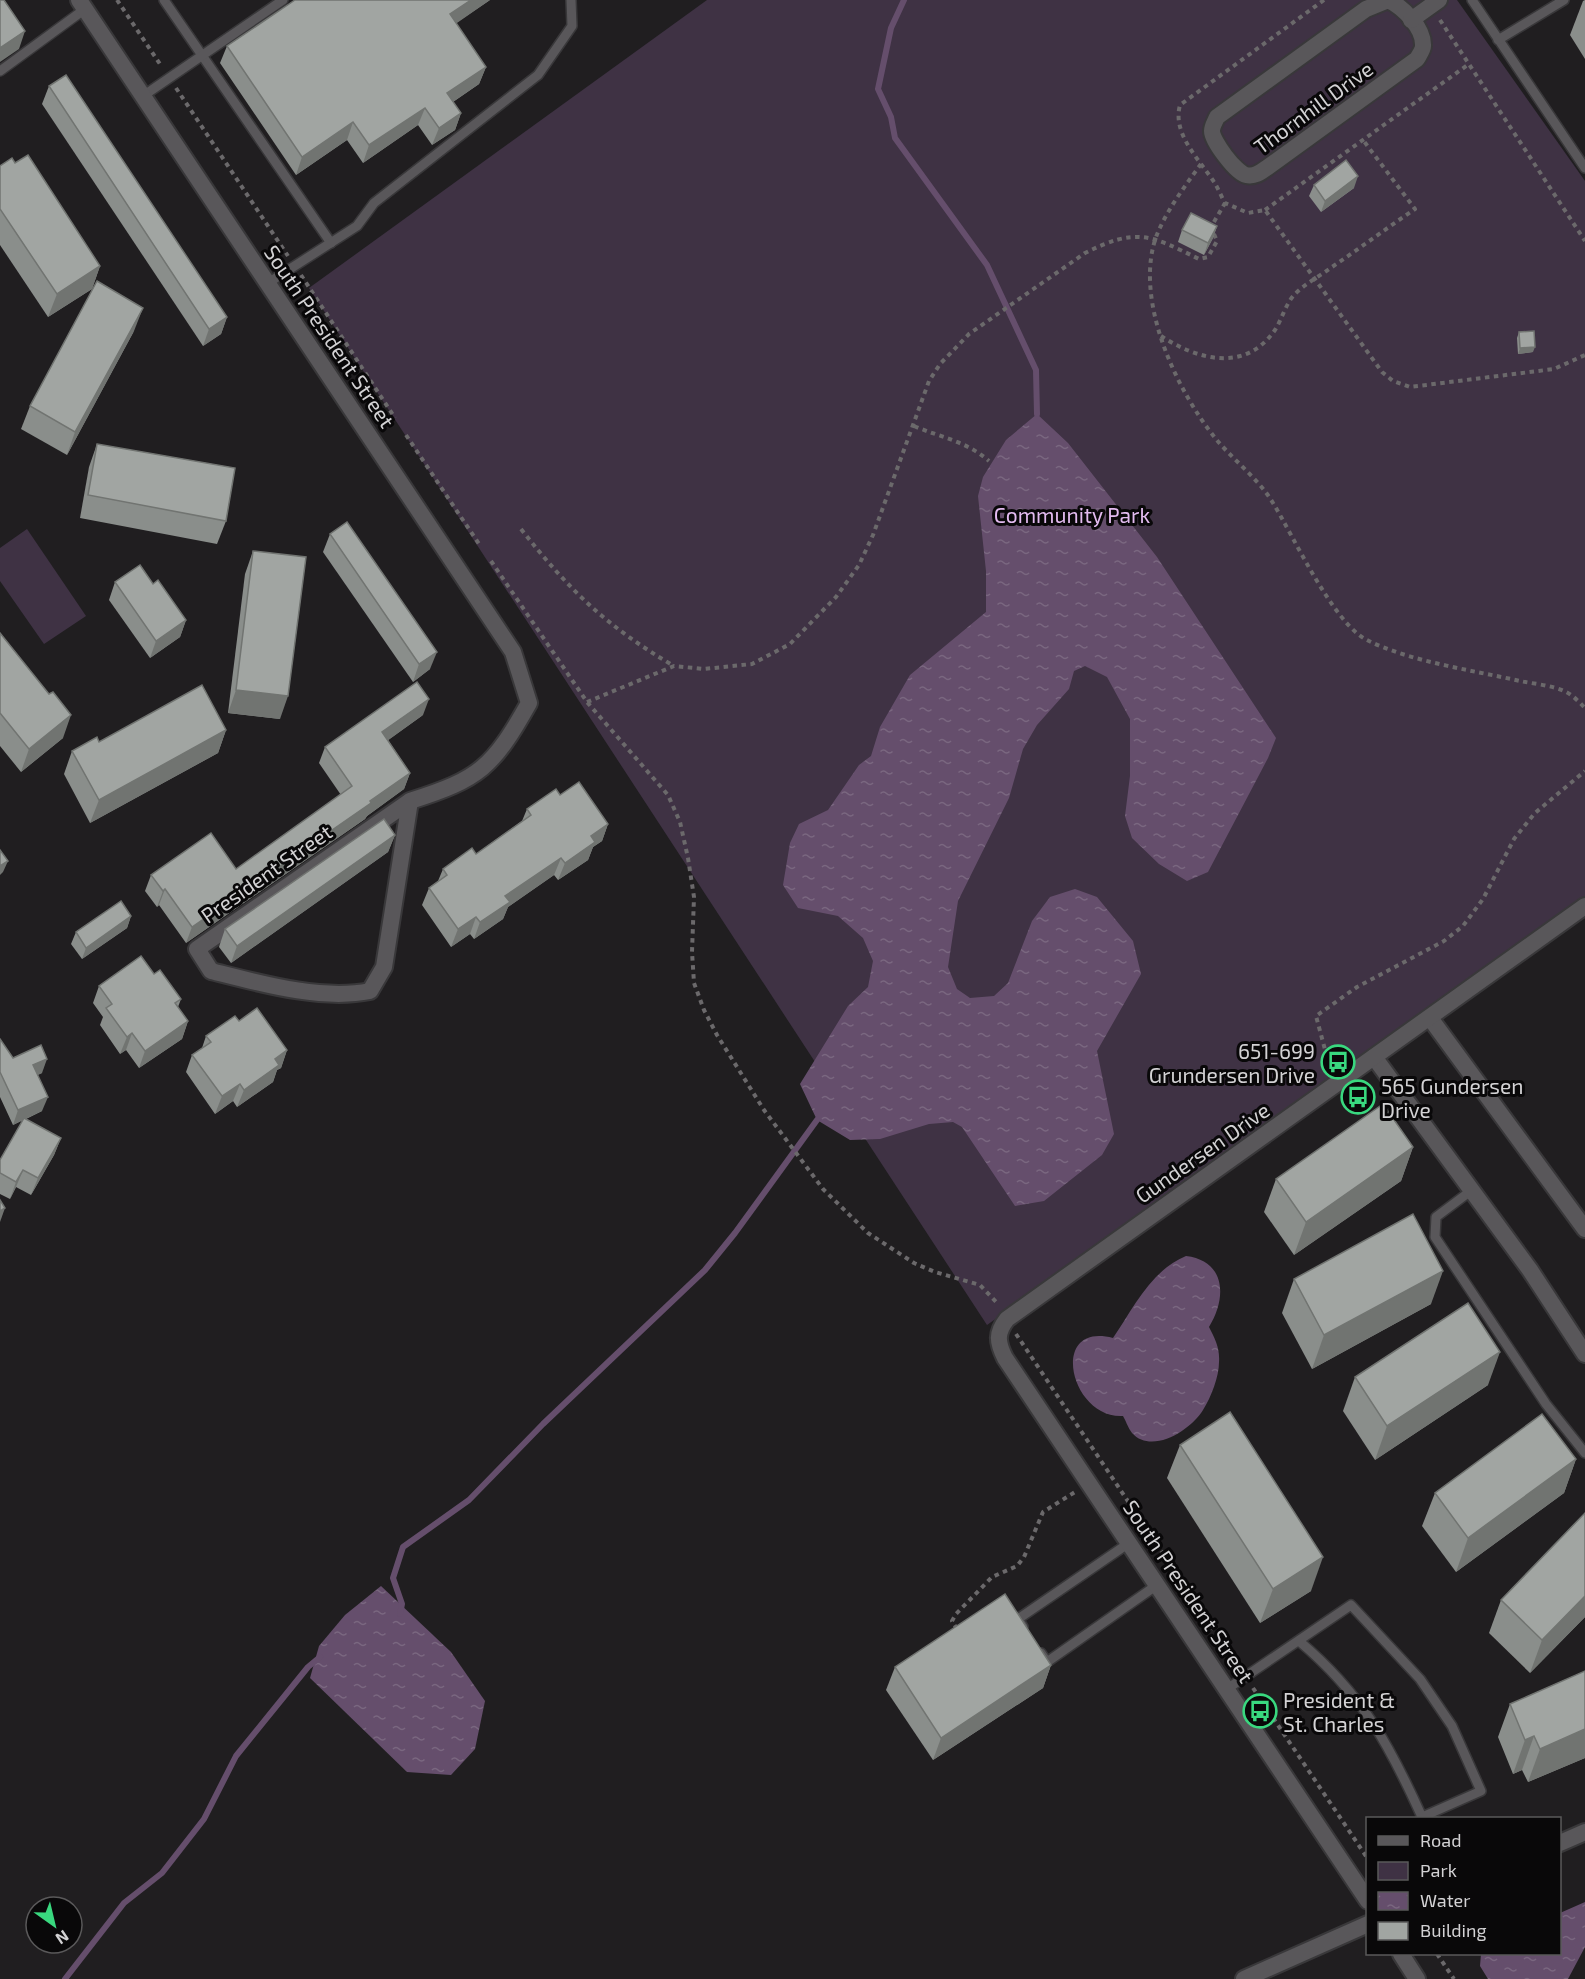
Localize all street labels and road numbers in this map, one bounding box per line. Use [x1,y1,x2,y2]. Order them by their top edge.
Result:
street label: Thornhill Drive [1249,55,1377,159]
street label: South President Street [260,240,400,432]
street label: President Street [196,819,336,927]
street label: Gundersen Drive [1130,1097,1274,1207]
street label: South President Street [1119,1495,1259,1687]

